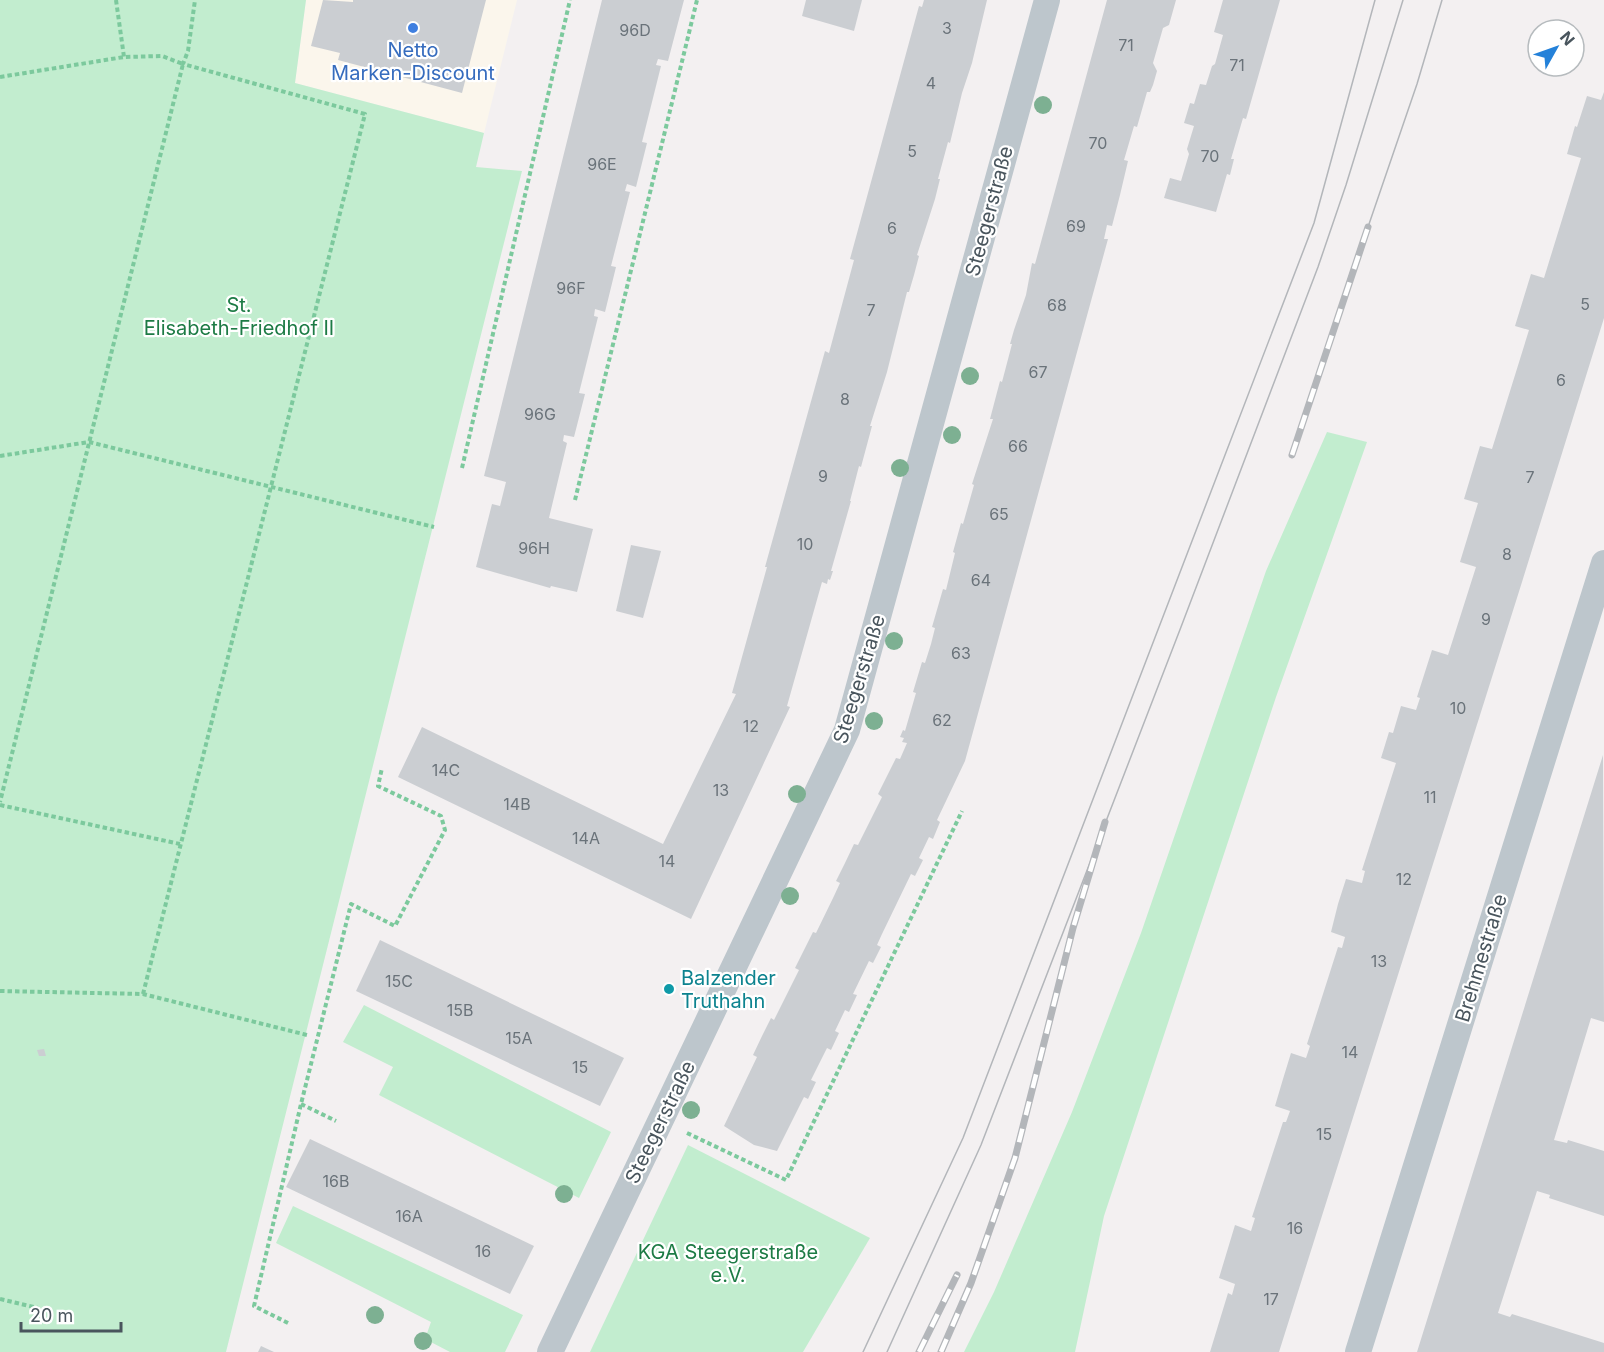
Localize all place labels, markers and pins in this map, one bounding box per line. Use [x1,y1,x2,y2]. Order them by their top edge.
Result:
marker: Netto Marken-Discount [406,21,420,35]
place label: Netto Marken-Discount [331,38,495,85]
place label: Balzender Truthahn [681,966,776,1013]
marker: Balzender Truthahn [662,982,676,996]

